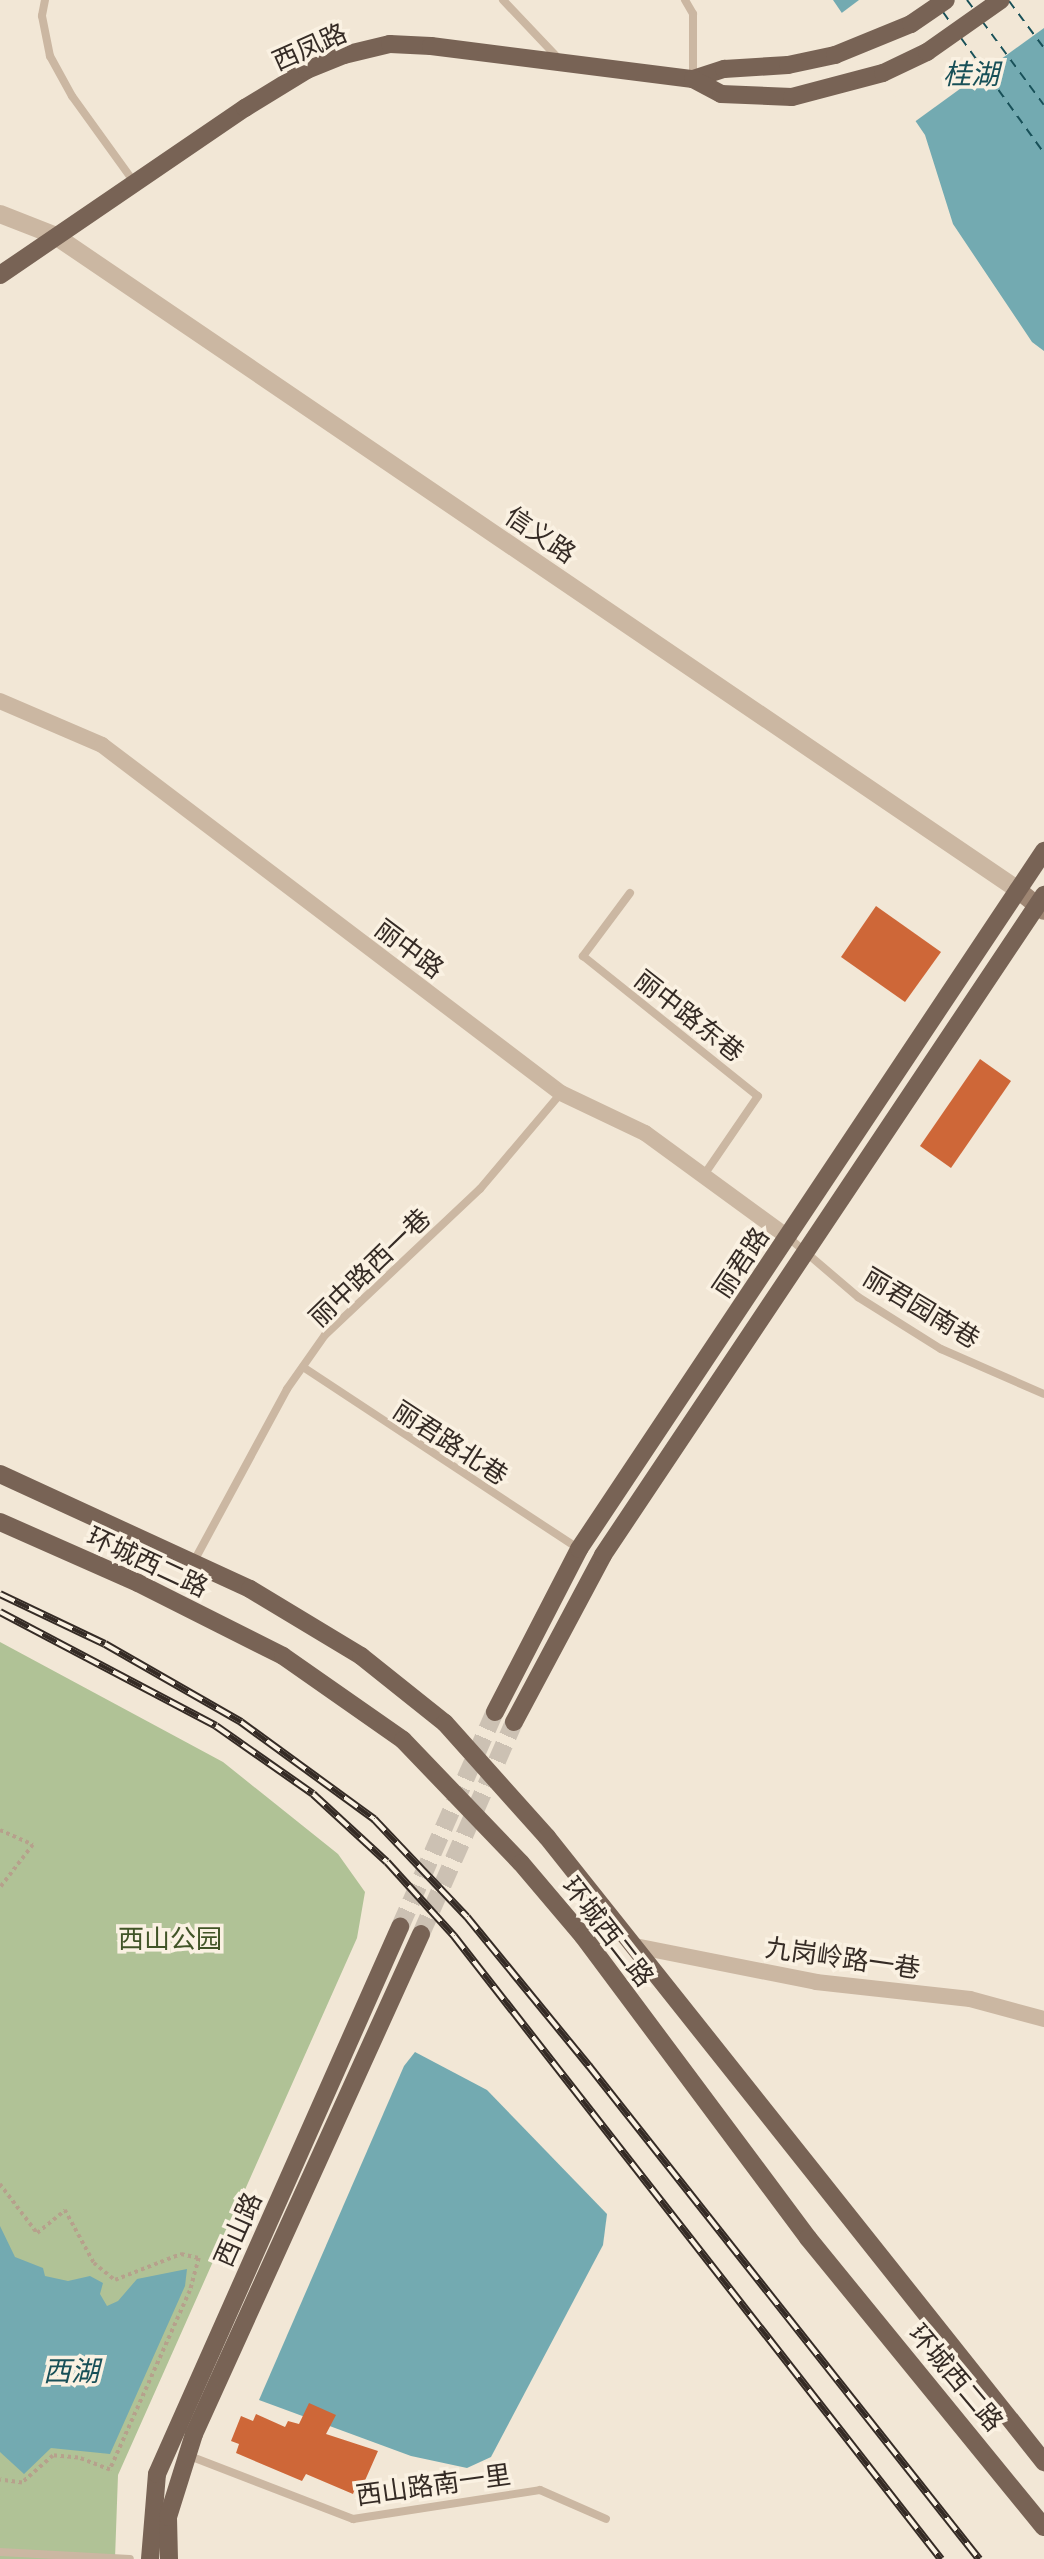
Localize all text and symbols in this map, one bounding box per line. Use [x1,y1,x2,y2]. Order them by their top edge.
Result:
street label: 西凤路 [267,16,351,76]
water label: 桂湖 [943,56,999,90]
street label: 信义路 [500,499,582,569]
street label: 丽中路 [369,912,451,984]
street label: 丽中路东巷 [629,963,751,1067]
street label: 丽中路西一巷 [302,1202,436,1332]
street label: 丽君路 [705,1221,775,1303]
street label: 丽君园南巷 [858,1260,986,1354]
street label: 丽君路北巷 [388,1394,514,1490]
street label: 环城西二路 [82,1519,214,1603]
street label: 环城西二路 [557,1870,661,1992]
park label: 西山公园 [118,1922,222,1954]
street label: 九岗岭路一巷 [764,1931,922,1983]
street label: 西山路 [207,2187,267,2271]
street label: 环城西二路 [903,2317,1011,2437]
water label: 西湖 [43,2353,99,2387]
street label: 西山路南一里 [354,2458,512,2510]

